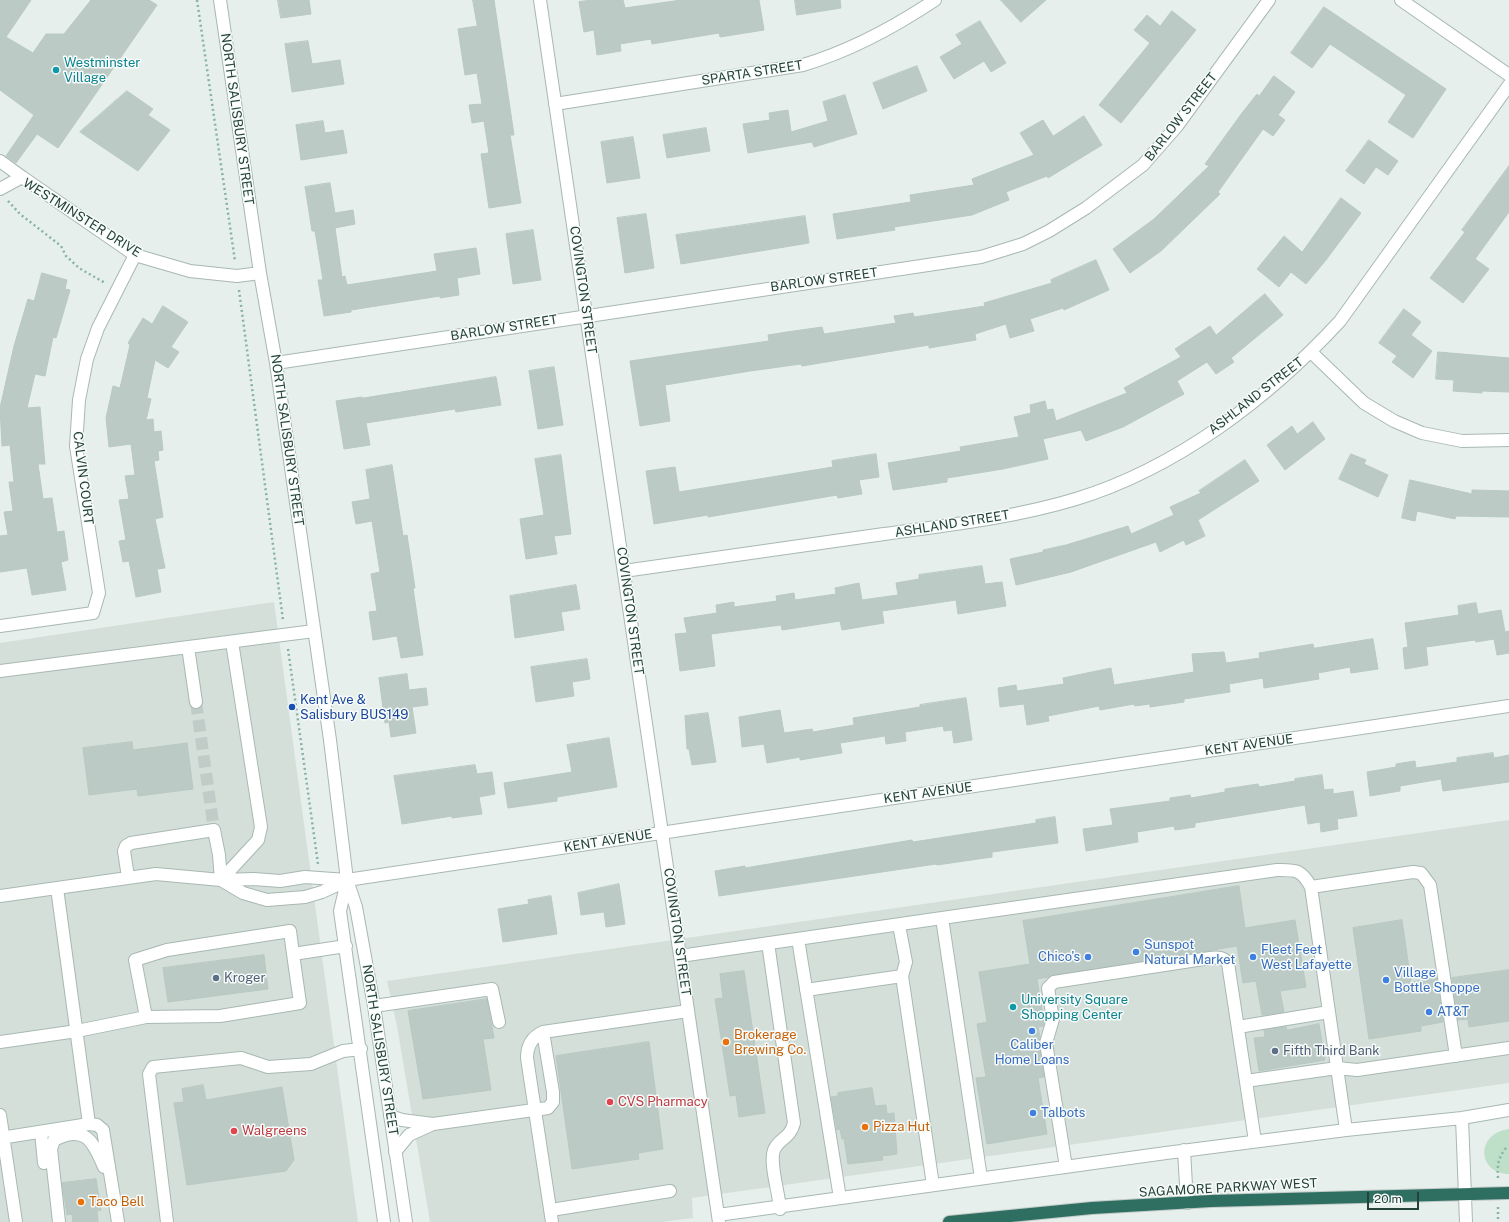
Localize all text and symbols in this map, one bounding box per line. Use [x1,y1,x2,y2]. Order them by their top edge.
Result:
street label: NORTH SALISBURY STREET [217,32,257,206]
place label: Westminster Village [64,55,140,86]
street label: SPARTA STREET [700,57,804,89]
marker: Westminster Village [51,65,61,75]
street label: BARLOW STREET [1142,70,1220,164]
street label: WESTMINSTER DRIVE [20,175,144,261]
street label: COVINGTON STREET [566,225,600,355]
street label: BARLOW STREET [769,265,879,295]
street label: BARLOW STREET [449,312,559,344]
street label: NORTH SALISBURY STREET [267,353,307,527]
street label: ASHLAND STREET [1206,354,1306,438]
street label: CALVIN COURT [70,430,96,526]
street label: ASHLAND STREET [894,507,1010,541]
street label: COVINGTON STREET [613,546,647,676]
place label: Kent Ave & Salisbury BUS149 [300,692,408,723]
marker: Kent Ave & Salisbury BUS149 [287,702,297,712]
street label: KENT AVENUE [1204,731,1294,759]
street label: KENT AVENUE [883,779,973,807]
street label: KENT AVENUE [563,826,653,856]
street label: COVINGTON STREET [660,867,694,997]
place label: Sunspot Natural Market [1144,937,1235,968]
place label: Fleet Feet West Lafayette [1261,942,1352,973]
marker: Sunspot Natural Market [1131,947,1141,957]
place label: Chico's [1038,949,1080,965]
marker: Chico's [1083,952,1093,962]
marker: Fleet Feet West Lafayette [1248,952,1258,962]
street label: NORTH SALISBURY STREET [359,963,401,1137]
place label: Village Bottle Shoppe [1394,965,1480,996]
place label: Kroger [224,970,265,986]
marker: Kroger [211,973,221,983]
marker: Village Bottle Shoppe [1381,975,1391,985]
place label: University Square Shopping Center [1021,992,1128,1023]
marker: University Square Shopping Center [1008,1002,1018,1012]
place label: AT&T [1437,1004,1469,1020]
marker: AT&T [1424,1007,1434,1017]
marker: Caliber Home Loans [1027,1026,1037,1036]
place label: Brokerage Brewing Co. [734,1027,806,1058]
marker: Brokerage Brewing Co. [721,1037,731,1047]
place label: Caliber Home Loans [995,1037,1069,1068]
place label: Fifth Third Bank [1283,1043,1380,1059]
marker: Fifth Third Bank [1270,1046,1280,1056]
place label: CVS Pharmacy [618,1094,708,1110]
marker: CVS Pharmacy [605,1097,615,1107]
place label: Talbots [1041,1105,1085,1121]
marker: Talbots [1028,1108,1038,1118]
place label: Pizza Hut [873,1119,930,1135]
marker: Pizza Hut [860,1122,870,1132]
place label: Walgreens [242,1123,307,1139]
marker: Walgreens [229,1126,239,1136]
street label: SAGAMORE PARKWAY WEST [1138,1176,1318,1200]
scale bar [1369,1184,1421,1210]
text: 20 m [1374,1192,1402,1206]
place label: Taco Bell [89,1194,144,1210]
marker: Taco Bell [76,1197,86,1207]

